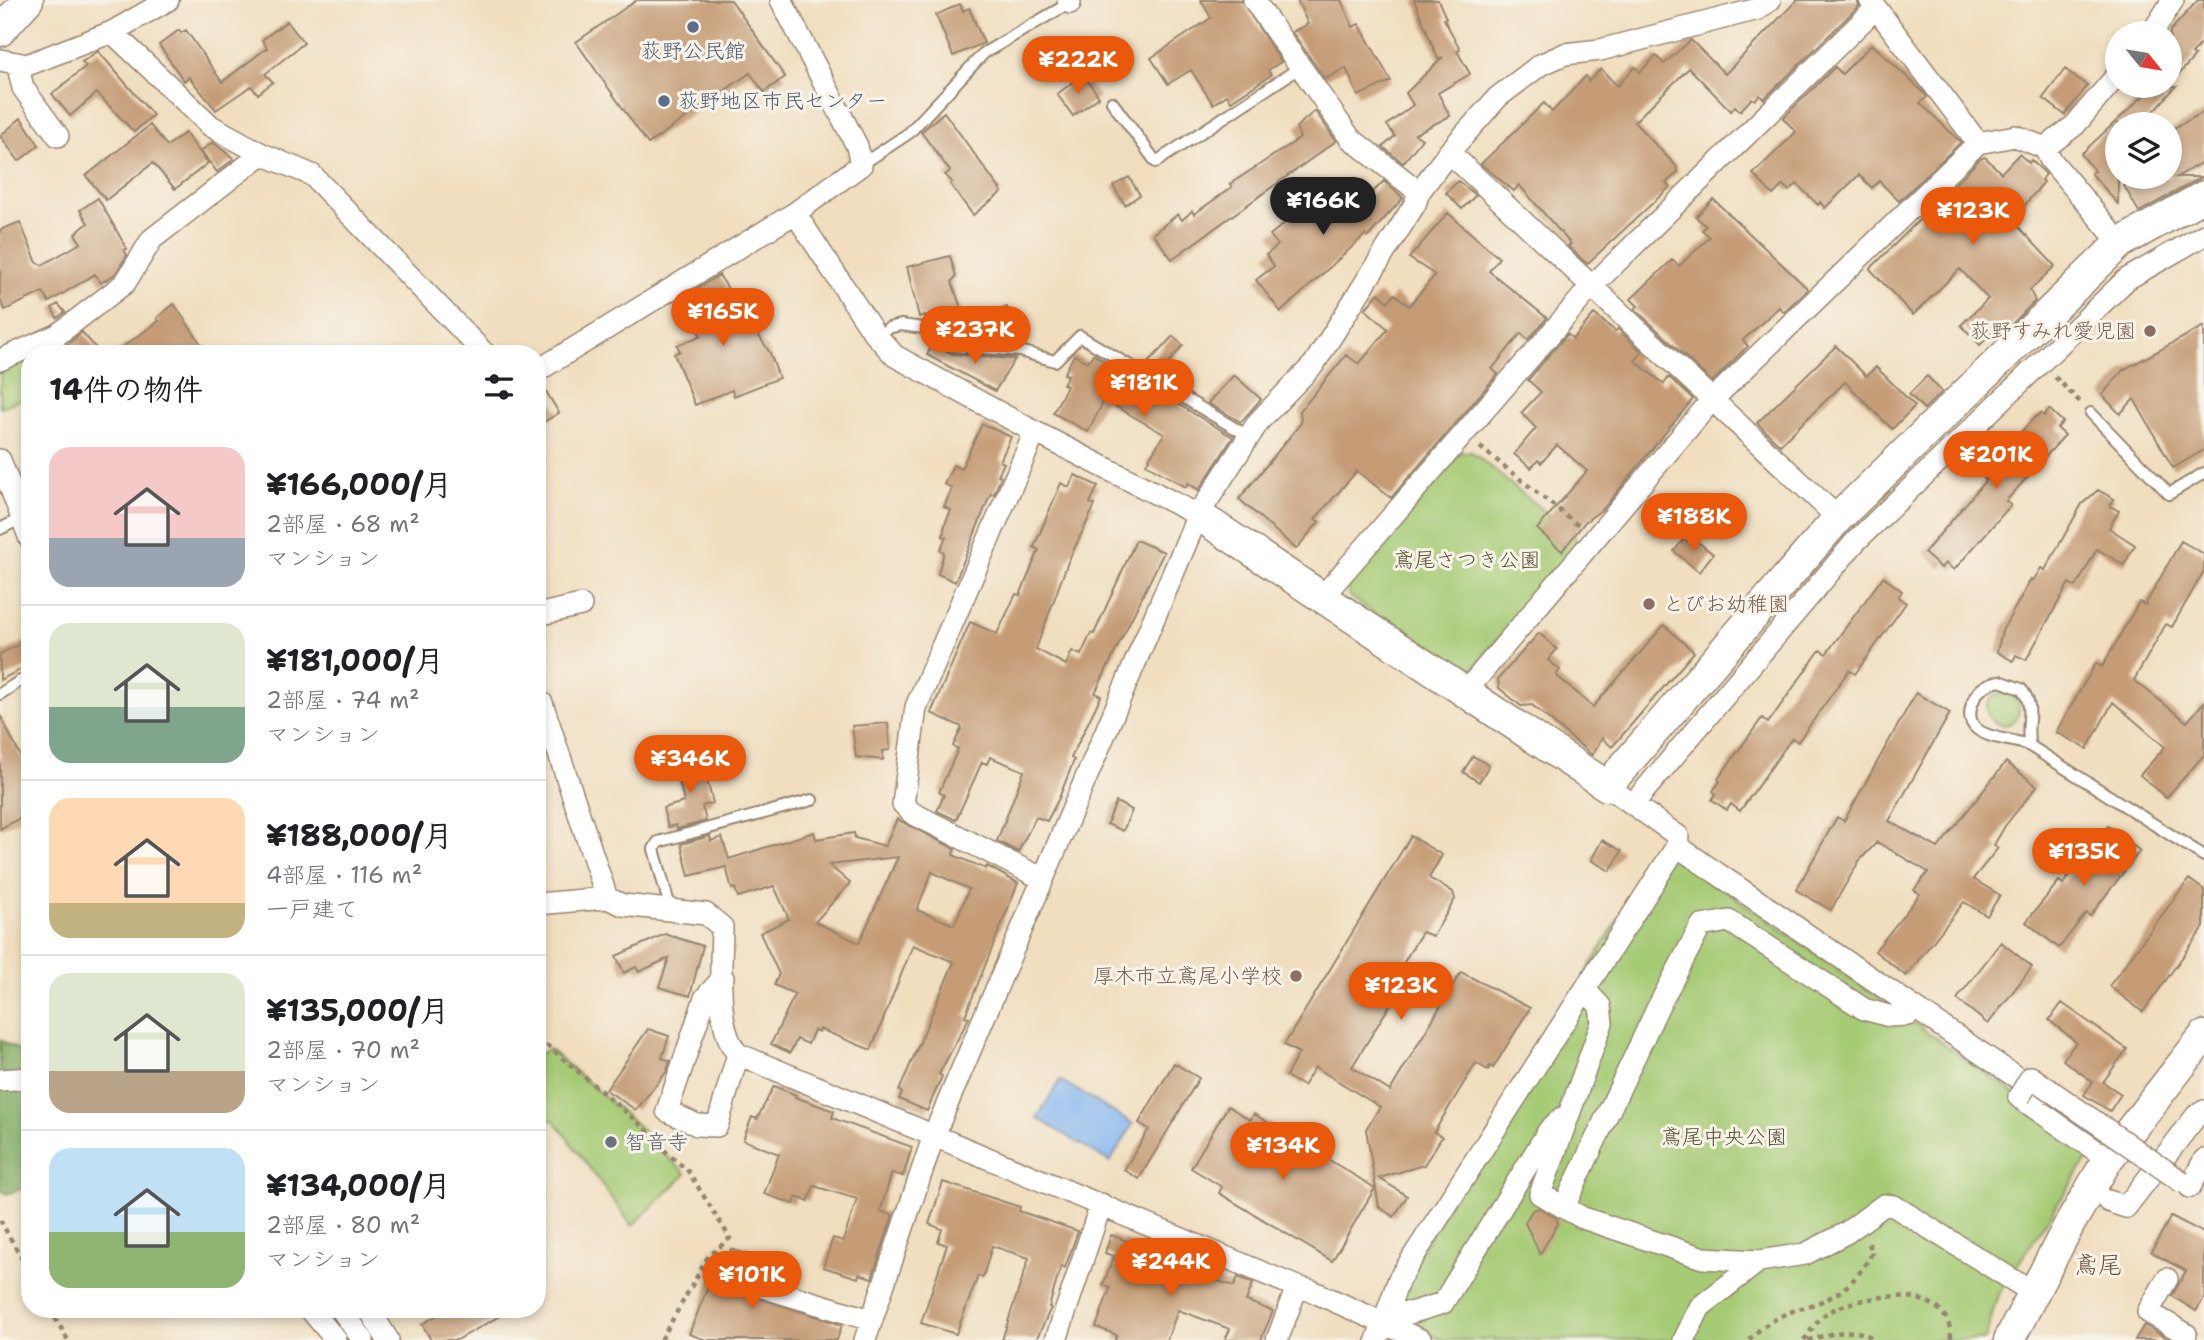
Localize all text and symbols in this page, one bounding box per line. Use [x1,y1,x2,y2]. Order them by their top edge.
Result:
marker: 荻野公民館 [685,19,701,35]
north arrow [2105,21,2182,98]
map controls [2105,21,2182,189]
pin: ¥222K [1029,36,1127,96]
place label: 荻野公民館 [641,37,746,65]
text: ¥222K [1038,44,1118,74]
place label: 荻野地区市民センター [678,87,887,115]
marker: 荻野地区市民センター [656,93,672,109]
button: layers [2105,112,2182,189]
pin: ¥166K [1274,177,1372,237]
text: ¥166K [1286,185,1360,215]
pin: ¥123K [1924,188,2022,247]
text: ¥123K [1937,195,2009,225]
pin: ¥165K [674,288,772,348]
text: ¥165K [687,296,759,326]
pin: ¥237K [926,306,1024,366]
text: ¥237K [936,314,1014,344]
place label: 荻野すみれ愛児園 [1970,317,2136,345]
marker: 荻野すみれ愛児園 [2142,323,2158,339]
pin: ¥181K [1095,360,1193,419]
text: ¥181K [1110,367,1178,397]
icon: filters [480,368,518,406]
text: 14件の物件 [49,369,203,410]
pin: ¥201K [1947,432,2045,491]
text: ¥201K [1959,439,2033,469]
text: ¥166,000/月 [266,464,452,505]
icon: home [105,475,189,559]
pin: ¥188K [1645,494,1743,553]
text: ¥188K [1657,501,1731,531]
text: 2部屋 · 68 m² [266,509,420,539]
text: マンション [266,543,380,573]
park label: 鳶尾さつき公園 [1394,546,1541,574]
place label: とびお幼稚園 [1663,590,1789,618]
marker: とびお幼稚園 [1641,596,1657,612]
text: ¥181,000/月 [266,640,444,681]
icon: home [105,651,189,735]
text: 2部屋 · 74 m² [266,685,420,715]
text: マンション [266,719,380,749]
pin: ¥346K [641,736,739,795]
text: ¥346K [650,743,730,773]
text: ¥188,000/月 [266,815,453,856]
icon: home [105,826,189,910]
pin: ¥135K [2035,828,2133,888]
text: ¥135K [2048,836,2120,866]
text: 4部屋 · 116 m² [266,860,422,890]
text: 一戸建て [266,894,358,924]
place label: 厚木市立鳶尾小学校 [1093,962,1282,990]
pin: ¥123K [1352,962,1450,1022]
marker: 厚木市立鳶尾小学校 [1288,968,1304,984]
text: ¥123K [1365,970,1437,1000]
text: ¥135,000/月 [266,990,449,1031]
icon: home [105,1001,189,1085]
text: 2部屋 · 70 m² [266,1035,420,1065]
text: マンション [266,1069,380,1099]
pin: ¥134K [1234,1122,1332,1182]
park label: 鳶尾中央公園 [1661,1123,1787,1151]
place label: 智音寺 [625,1128,688,1156]
text: ¥134K [1246,1130,1320,1160]
marker: 智音寺 [603,1134,619,1150]
text: ¥134,000/月 [266,1165,451,1206]
icon: home [105,1176,189,1260]
text: 2部屋 · 80 m² [266,1210,420,1240]
pin: ¥244K [1122,1238,1220,1298]
text: マンション [266,1244,380,1274]
text: ¥244K [1131,1246,1211,1276]
district label: 鳶尾 [2074,1249,2122,1281]
pin: ¥101K [703,1252,801,1311]
text: ¥101K [718,1259,786,1289]

